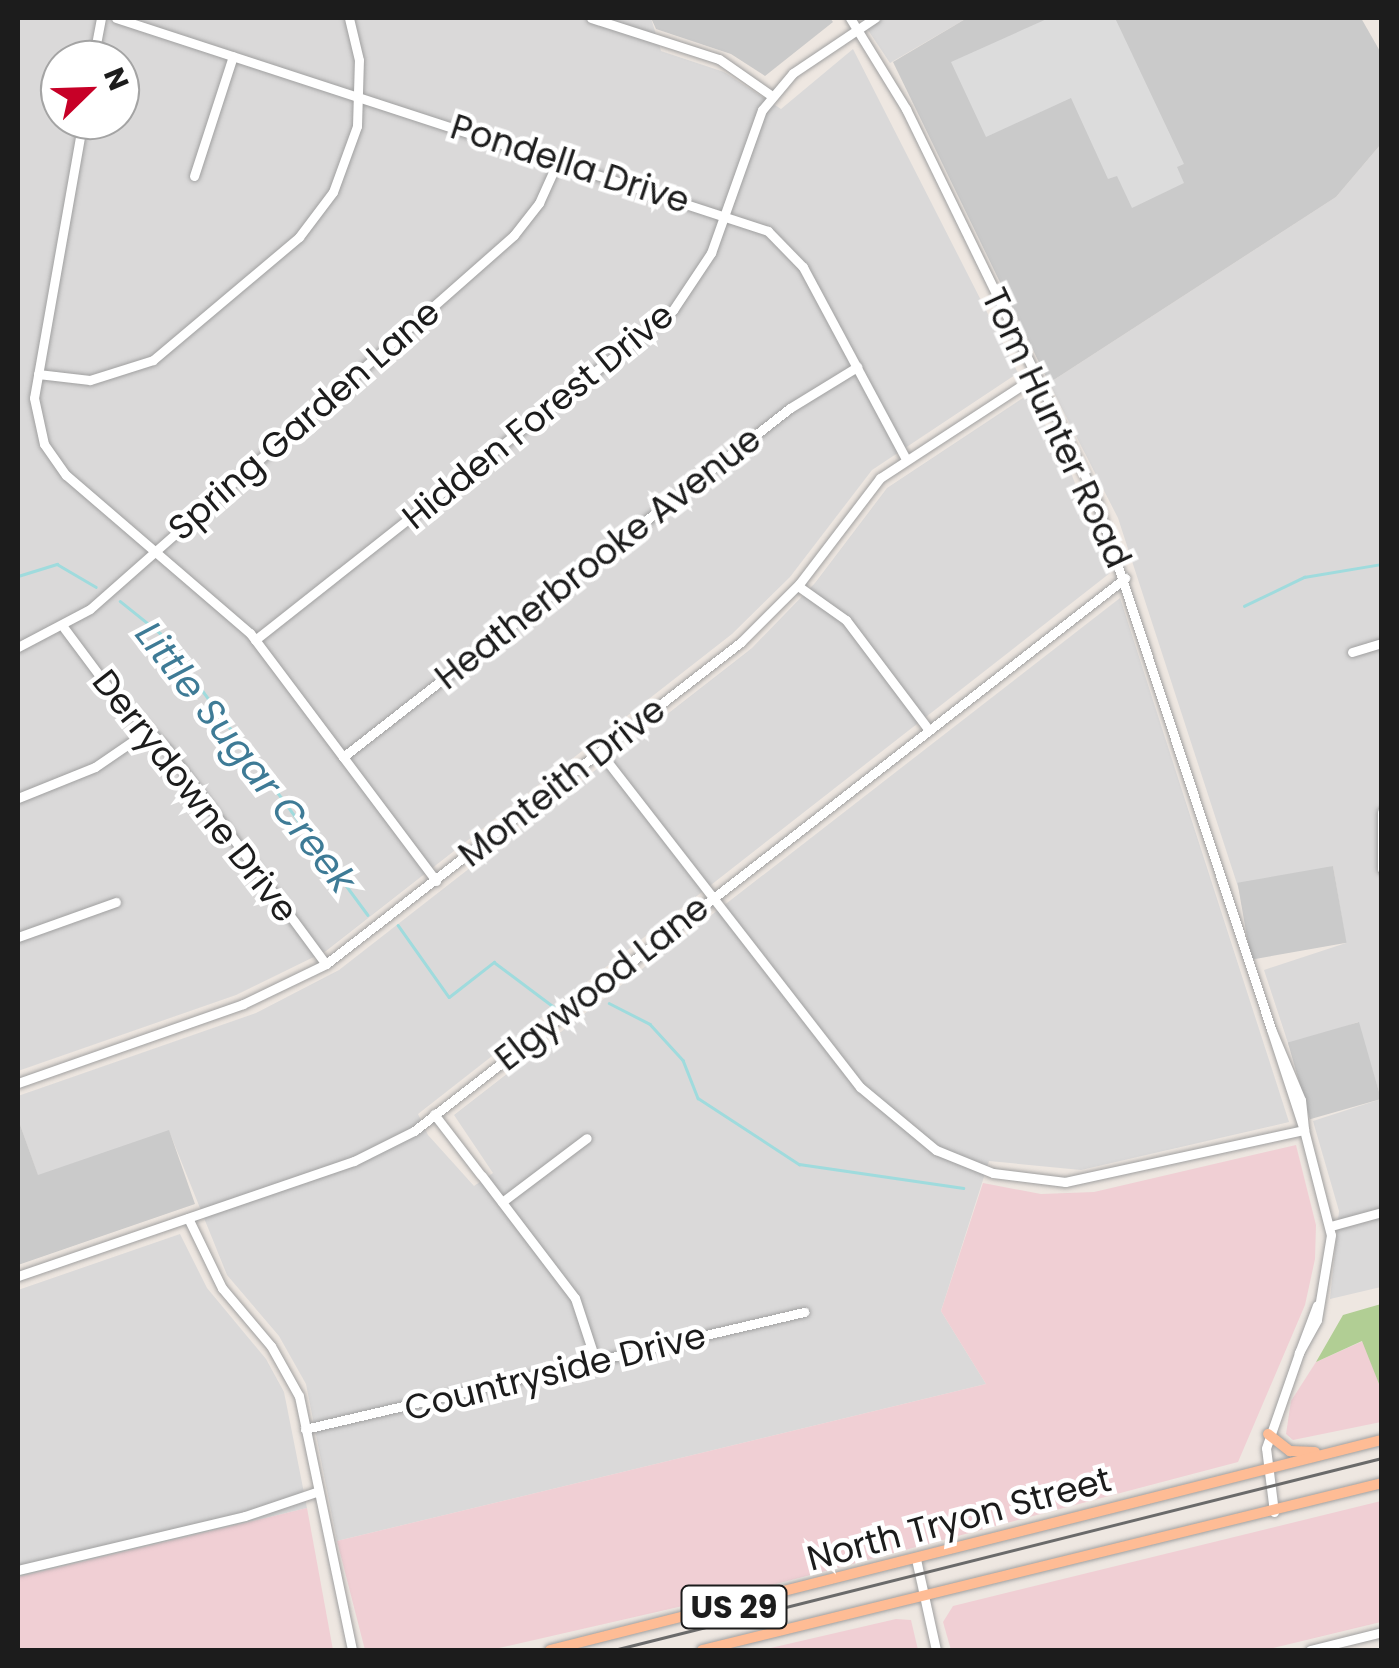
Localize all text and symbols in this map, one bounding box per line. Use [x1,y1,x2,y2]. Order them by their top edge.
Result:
north arrow [40,40,140,140]
text: N [94,62,138,96]
street label: Pondella Drive [445,106,695,222]
street label: Tom Hunter Road [973,282,1139,574]
street label: Spring Garden Lane [160,291,448,549]
street label: Hidden Forest Drive [394,294,682,538]
street label: Heatherbrooke Avenue [427,418,769,698]
water label: Little Sugar Creek [126,612,366,902]
street label: Derrydowne Drive [84,662,306,930]
street label: Monteith Drive [450,688,674,876]
street label: Elgywood Lane [487,887,717,1079]
street label: Countryside Drive [400,1314,710,1430]
street label: North Tryon Street [802,1458,1116,1580]
road number: US 29 [679,1580,789,1634]

